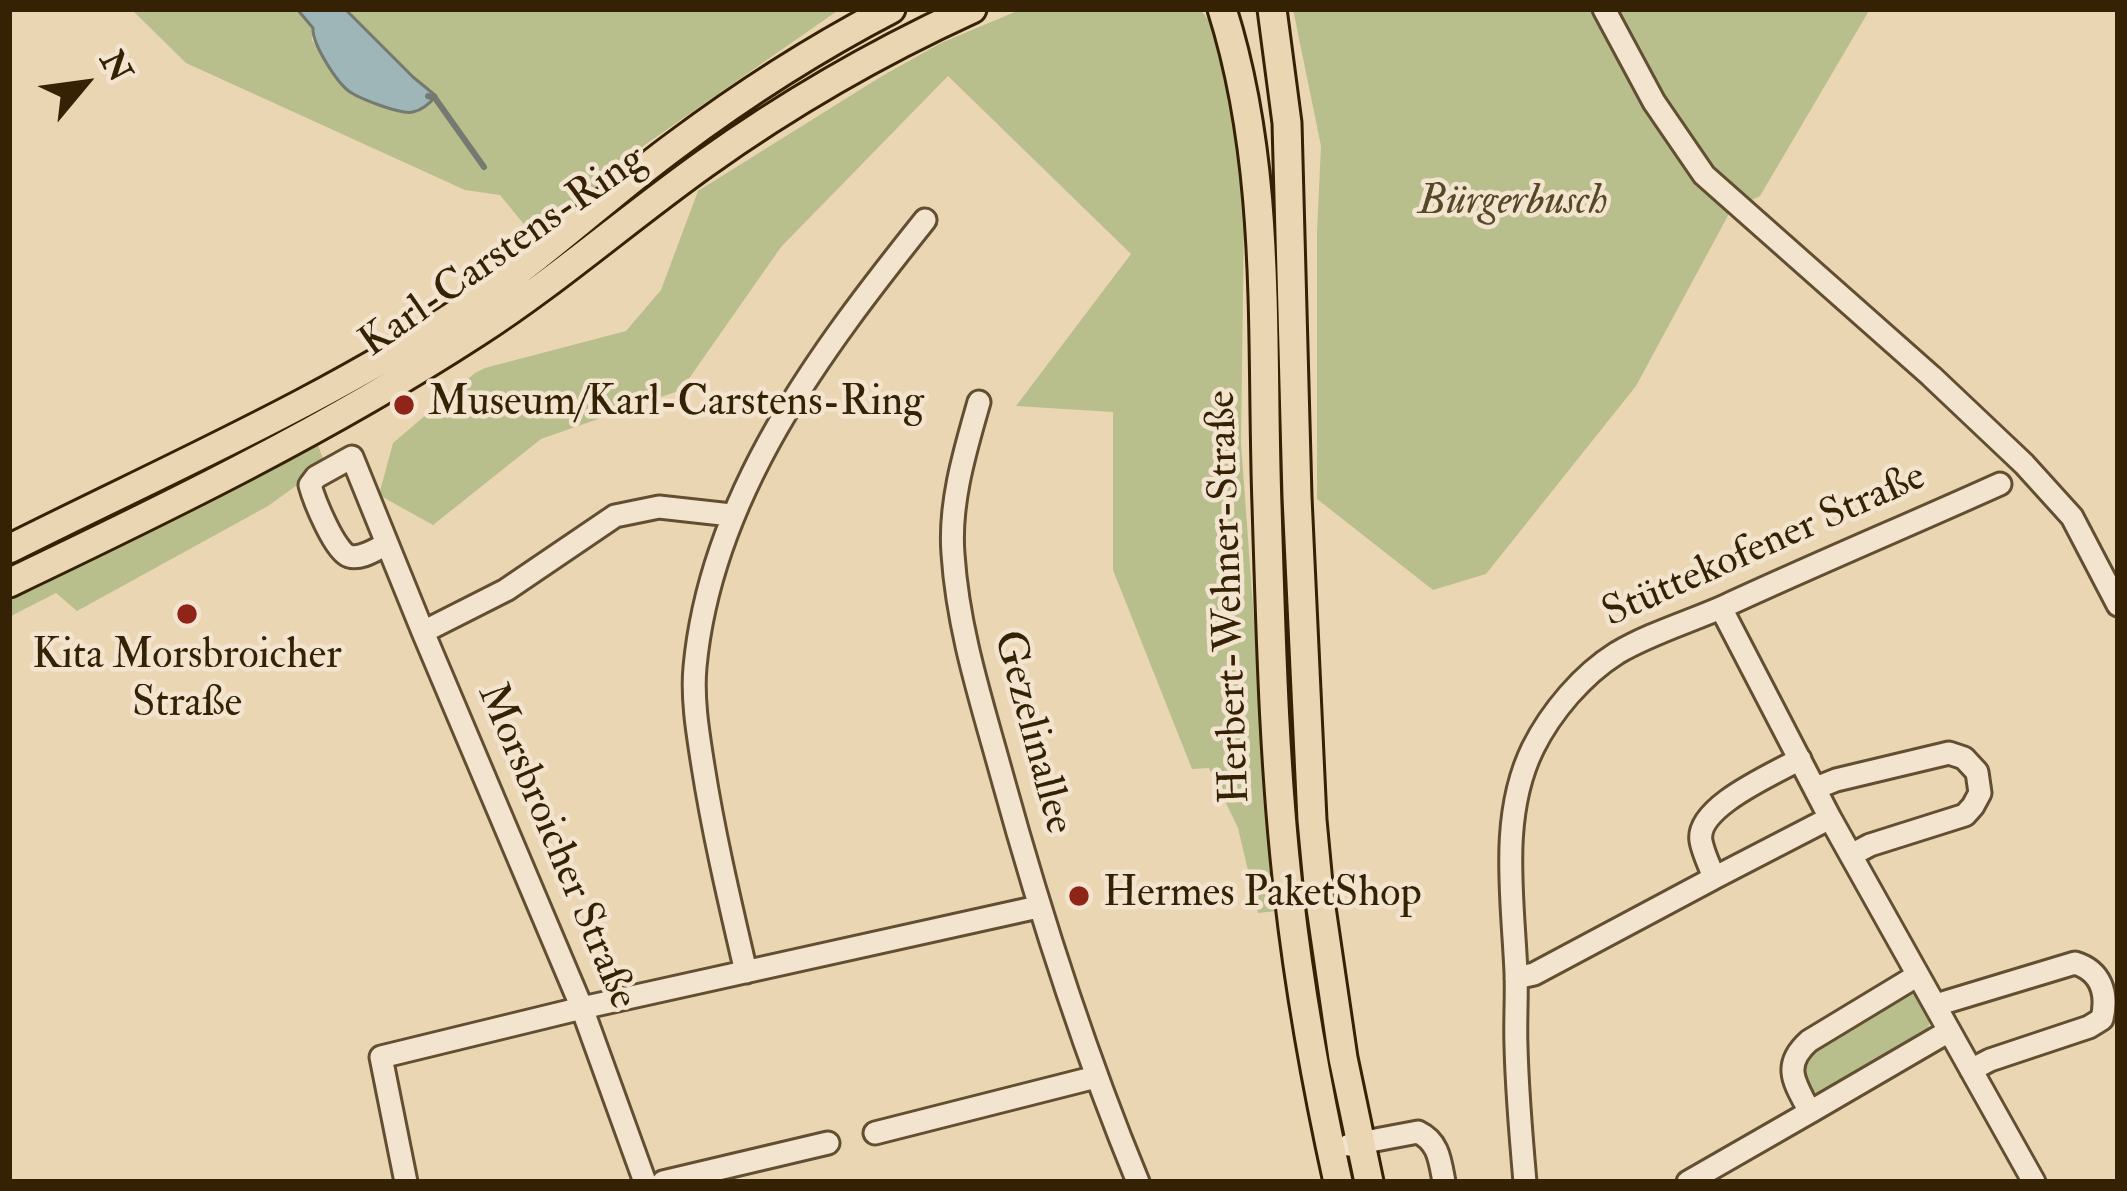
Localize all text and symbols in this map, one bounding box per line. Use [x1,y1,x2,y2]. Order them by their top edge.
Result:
north arrow [24,24,144,144]
text: N [91,43,141,89]
street label: Karl-Carstens-Ring [351,136,657,370]
park label: Bürgerbusch [1418,179,1608,229]
place label: Museum/Karl-Carstens-Ring [428,380,924,430]
street label: Herbert-Wehner-Straße [1199,389,1263,805]
marker: Museum/Karl-Carstens-Ring [391,392,417,418]
street label: Stüttekofener Straße [1596,453,1934,641]
marker: Kita Morsbroicher Straße [174,601,200,627]
street label: Gezelinallee [980,626,1082,840]
place label: Kita Morsbroicher Straße [32,633,342,732]
street label: Morsbroicher Straße [464,677,646,1017]
place label: Hermes PaketShop [1103,871,1422,921]
marker: Hermes PaketShop [1066,883,1092,909]

